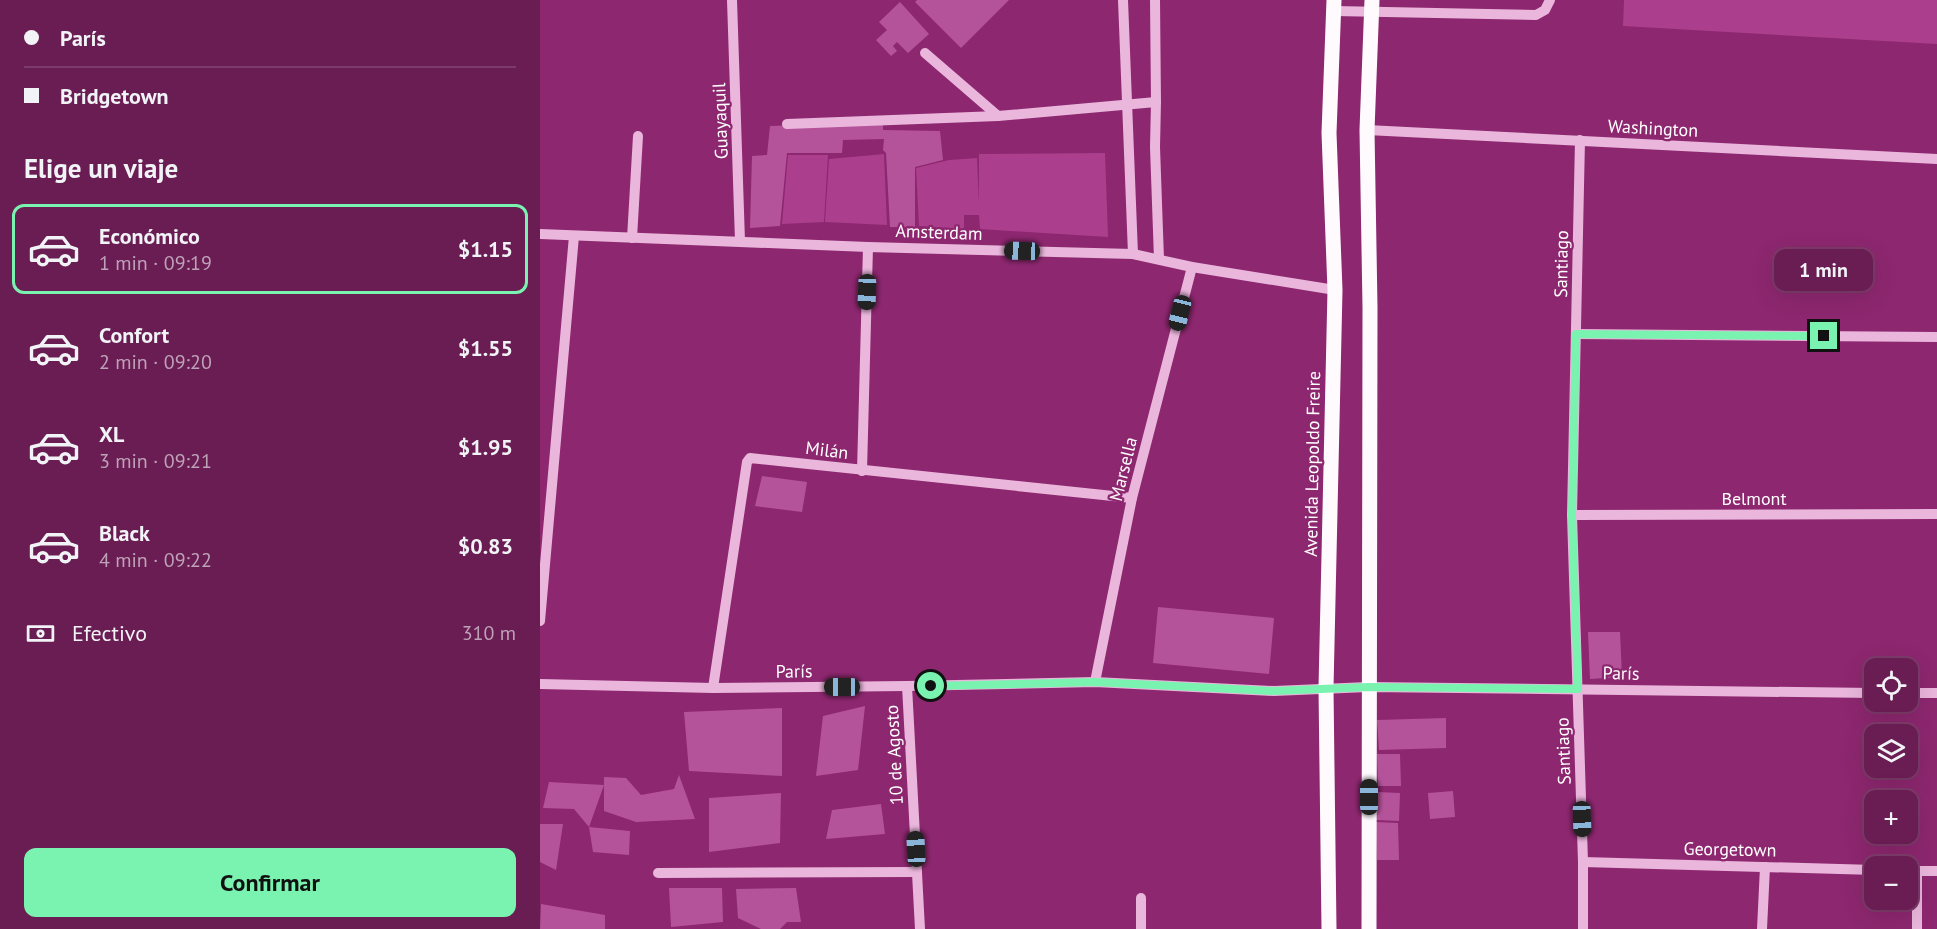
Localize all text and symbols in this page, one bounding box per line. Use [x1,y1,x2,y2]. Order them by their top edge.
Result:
text: París [60,24,106,52]
text: Bridgetown [60,82,169,110]
street label: Guayaquil [707,82,733,160]
street label: Washington [1607,114,1699,142]
text: Elige un viaje [24,151,178,185]
street label: Amsterdam [895,219,983,245]
icon: car [27,222,81,276]
text: Económico [99,222,200,250]
street label: Santiago [1549,230,1573,298]
text: $1.15 [458,235,513,263]
car [1004,241,1040,261]
callout: 1 min [1774,249,1874,291]
text: 1 min · 09:19 [99,250,212,276]
text: 1 min [1799,257,1848,283]
car [857,274,877,310]
car [1167,293,1193,333]
icon: car [27,321,81,375]
text: Confort [99,321,169,349]
route end [1810,322,1837,349]
text: $1.55 [458,334,513,362]
text: 2 min · 09:20 [99,349,212,375]
street label: Avenida Leopoldo Freire [1299,371,1325,557]
icon: car [27,420,81,474]
text: XL [99,420,124,448]
text: $1.95 [458,433,513,461]
street label: Marsella [1104,434,1142,504]
street label: Milán [804,436,850,464]
text: 3 min · 09:21 [99,448,212,474]
street label: Belmont [1721,487,1787,510]
icon: car [27,519,81,573]
text: Black [99,519,150,547]
text: $0.83 [458,532,513,560]
text: 4 min · 09:22 [99,547,212,573]
icon: cash [24,617,57,650]
text: Efectivo [72,619,147,647]
text: 310 m [462,620,516,646]
map controls [1864,658,1918,910]
button: locate [1864,658,1918,712]
street label: París [775,659,813,683]
street label: París [1602,661,1640,685]
route start [917,672,944,699]
car [824,678,860,696]
street label: 10 de Agosto [880,704,908,806]
street label: Santiago [1550,717,1576,785]
button: layers [1864,724,1918,778]
car [1360,779,1378,815]
button: + [1864,790,1918,844]
car [1572,801,1592,837]
car [906,831,926,867]
street label: Georgetown [1683,837,1777,861]
button: Confirmar [24,848,516,917]
button: − [1864,856,1918,910]

